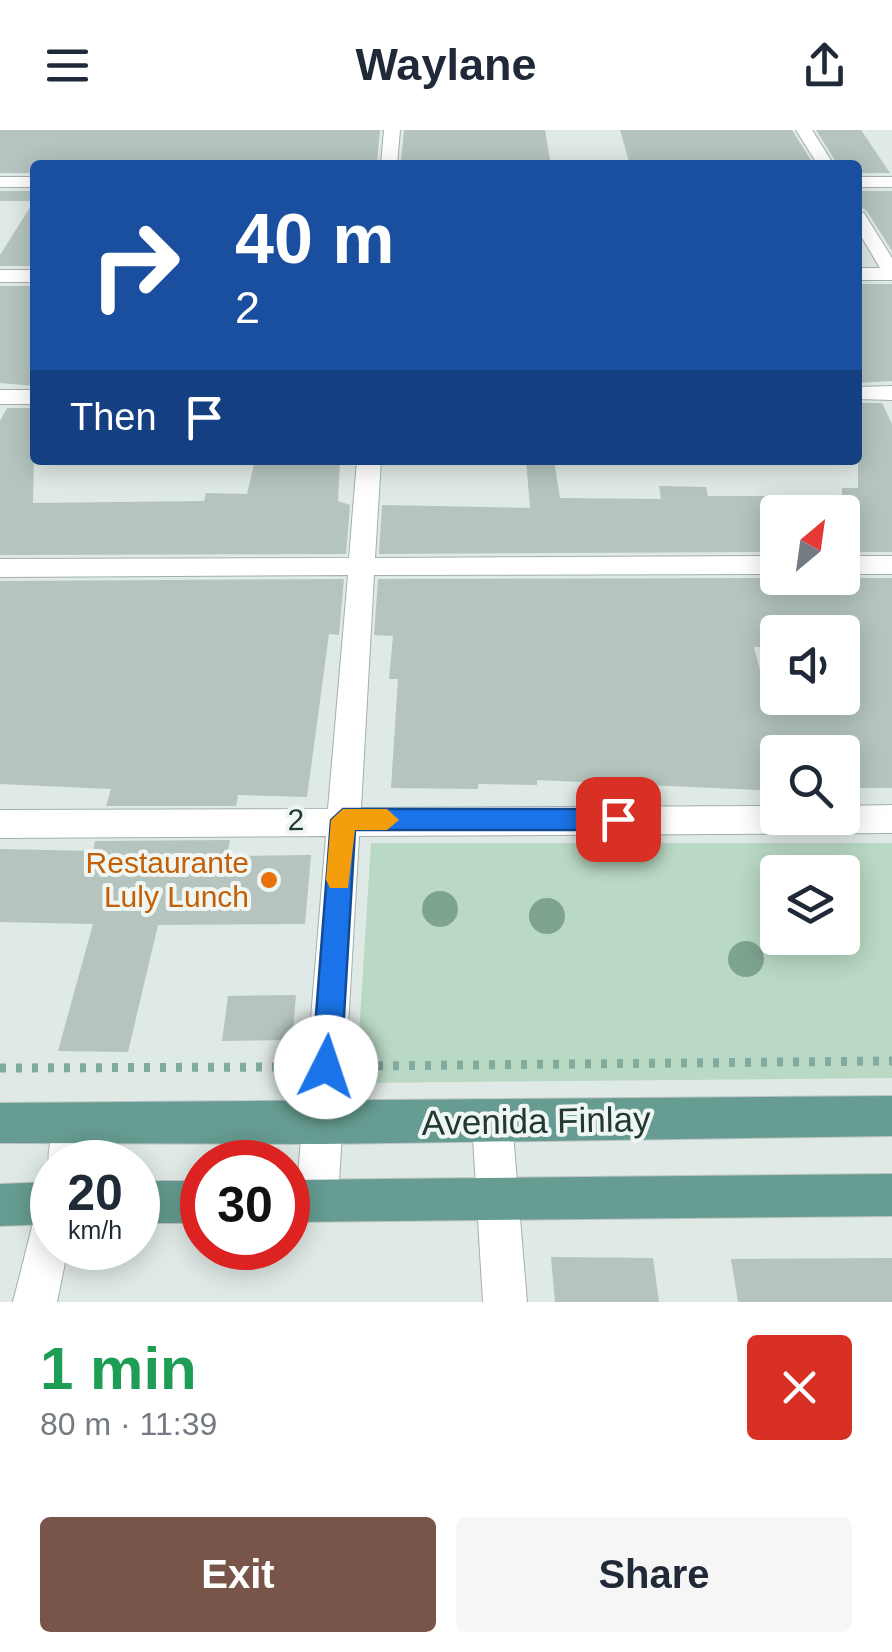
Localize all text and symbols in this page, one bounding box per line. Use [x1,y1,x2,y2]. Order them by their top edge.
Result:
icon: menu [40,38,95,93]
icon: share [797,38,852,93]
text: Waylane [356,39,536,90]
icon: right [70,200,200,330]
text: 40 m [235,200,395,278]
text: 2 [235,282,260,333]
icon: arrive [177,390,232,445]
text: Then [70,396,157,438]
north arrow [760,495,860,595]
map controls [760,495,860,955]
button: sound [760,615,860,715]
button: search [760,735,860,835]
pin [576,777,661,862]
icon: arrive [591,792,646,847]
street label: 2 [287,803,305,836]
place label: Restaurante Luly Lunch [86,846,249,913]
button: layers [760,855,860,955]
marker: Restaurante Luly Lunch [258,869,280,891]
position arrow [274,1015,378,1119]
street label: Avenida Finlay [421,1099,651,1142]
speed limit sign: 30 [180,1140,310,1270]
text: 20 [67,1165,123,1221]
text: km/h [68,1216,122,1244]
text: 1 min [40,1335,197,1402]
button: close [747,1335,852,1440]
text: 80 m · 11:39 [40,1406,217,1442]
button: Exit [40,1517,436,1632]
button: Share [456,1517,852,1632]

